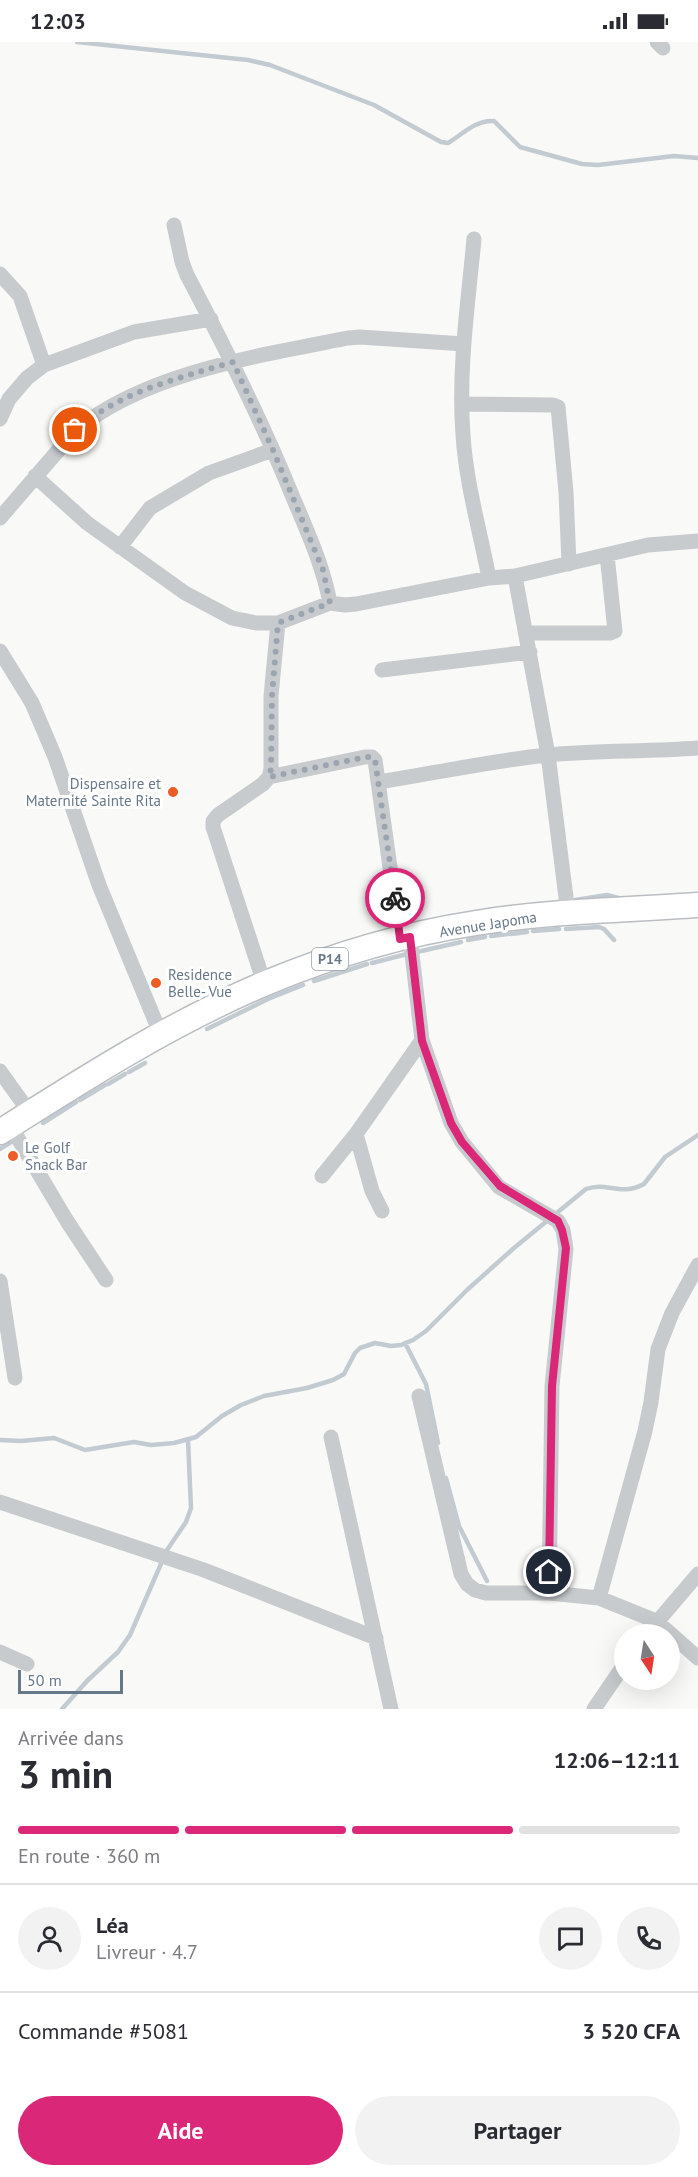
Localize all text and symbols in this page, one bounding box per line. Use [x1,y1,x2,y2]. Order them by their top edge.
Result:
text: 12:03 [30,7,86,35]
pin [49,404,100,455]
icon: bag [58,413,91,446]
place label: Dispensaire et Maternité Sainte Rita [26,774,161,810]
marker: Dispensaire et Maternité Sainte Rita [166,785,180,799]
courier [365,868,425,928]
icon: bike [379,882,412,915]
street label: Avenue Japoma [438,907,538,941]
road number: P14 [312,948,348,970]
place label: Residence Belle- Vue [168,965,232,1001]
marker: Residence Belle- Vue [149,976,163,990]
place label: Le Golf Snack Bar [25,1138,87,1174]
marker: Le Golf Snack Bar [6,1149,20,1163]
pin [523,1546,574,1597]
icon: home [532,1555,565,1588]
north arrow [614,1624,680,1690]
map controls [614,1624,680,1690]
scale bar [18,1667,123,1694]
text: 50 m [27,1670,62,1690]
text: Arrivée dans [18,1725,124,1751]
text: 12:06–12:11 [554,1746,680,1774]
text: 3 min [18,1748,113,1799]
text: En route · 360 m [18,1843,160,1869]
button: person [18,1907,81,1970]
button: chat [539,1907,602,1970]
button: phone [617,1907,680,1970]
text: Léa [96,1911,129,1939]
text: Livreur · 4.7 [96,1939,198,1965]
text: Commande #5081 [18,2017,189,2045]
text: 3 520 CFA [582,2017,680,2045]
button: Aide [18,2096,343,2165]
button: Partager [355,2096,680,2165]

